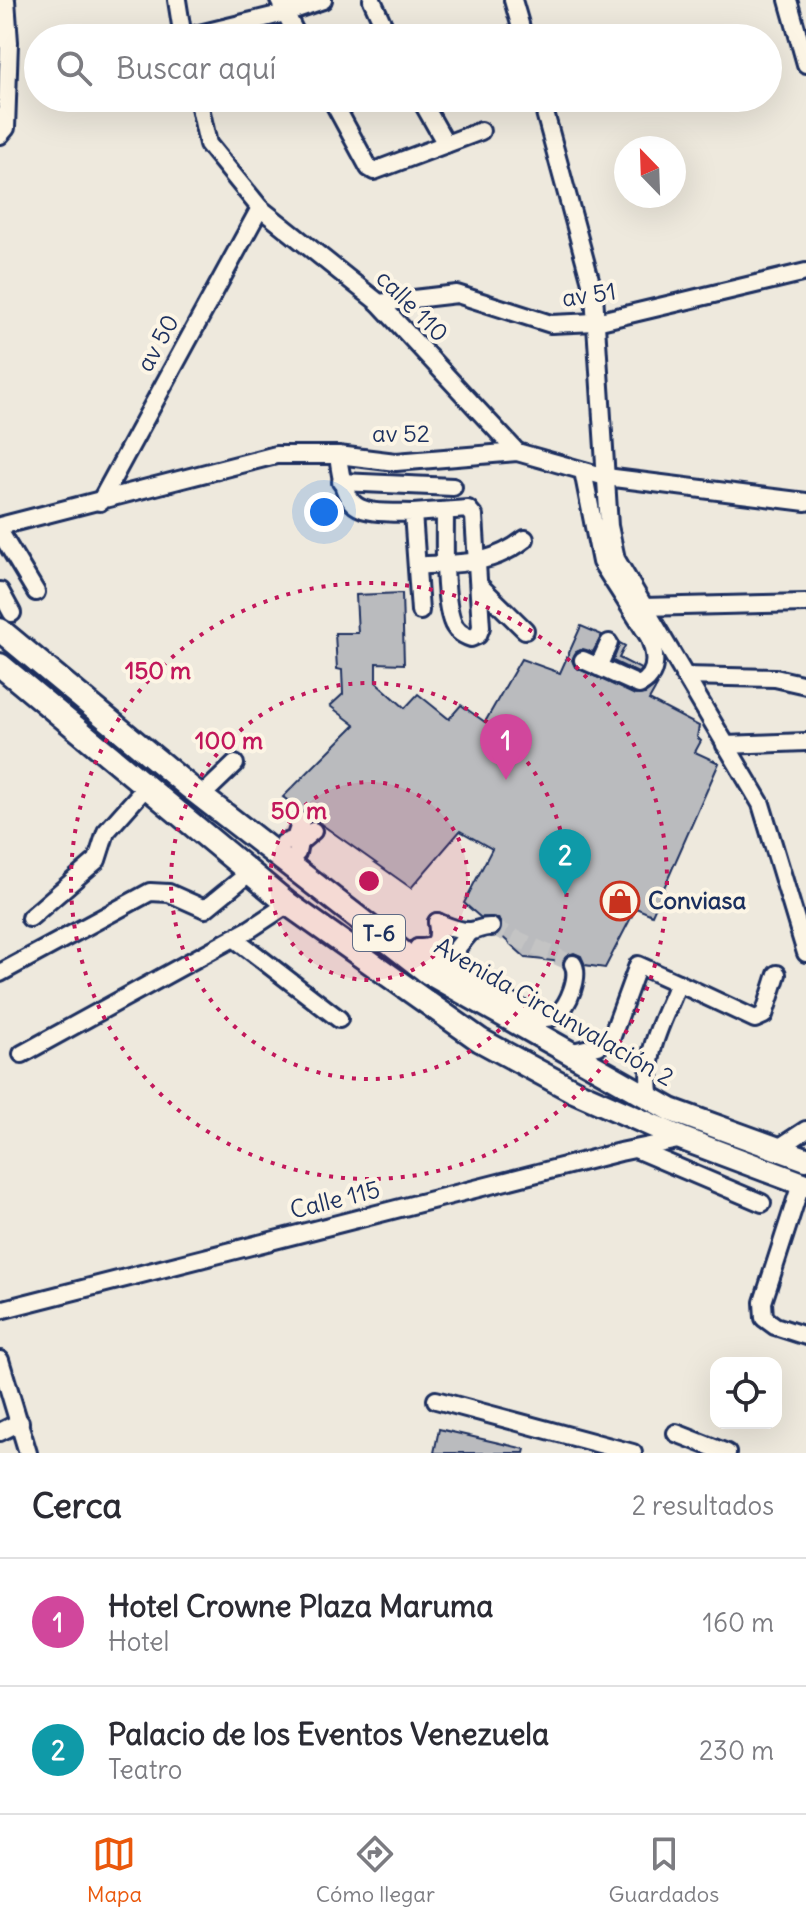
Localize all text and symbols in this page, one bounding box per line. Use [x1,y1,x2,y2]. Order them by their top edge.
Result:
search box [24,24,782,112]
icon: search [52,46,96,90]
text: Buscar aquí [116,49,276,87]
north arrow [614,136,686,208]
street label: calle 110 [370,263,455,348]
street label: av 51 [560,275,618,313]
street label: av 50 [129,309,185,376]
street label: av 52 [372,418,430,448]
your location [304,492,344,532]
text: 150 m [125,655,191,685]
pin: 1 [480,714,532,780]
text: 100 m [195,725,263,755]
text: 50 m [271,795,327,825]
pin: 2 [539,829,591,895]
centre of rings [355,867,383,895]
shop icon: Conviasa [599,880,641,922]
place label: Conviasa [648,885,746,915]
road number: T-6 [353,915,405,951]
street label: Avenida Circunvalación 2 [430,930,679,1092]
street label: Calle 115 [287,1173,383,1225]
map controls [710,1357,782,1429]
button: locate [710,1357,782,1429]
text: Cerca [32,1484,122,1527]
text: 2 resultados [632,1489,774,1522]
text: Hotel Crowne Plaza Maruma [108,1587,493,1625]
text: 1 [53,1606,63,1639]
text: 160 m [703,1606,774,1639]
text: Hotel [108,1625,169,1658]
text: Palacio de los Eventos Venezuela [108,1715,549,1753]
text: 2 [51,1734,65,1767]
text: 230 m [699,1734,774,1767]
text: Teatro [108,1753,182,1786]
tab: Mapa [87,1832,142,1908]
tab: Cómo llegar [316,1832,435,1908]
tab: Guardados [609,1832,719,1908]

